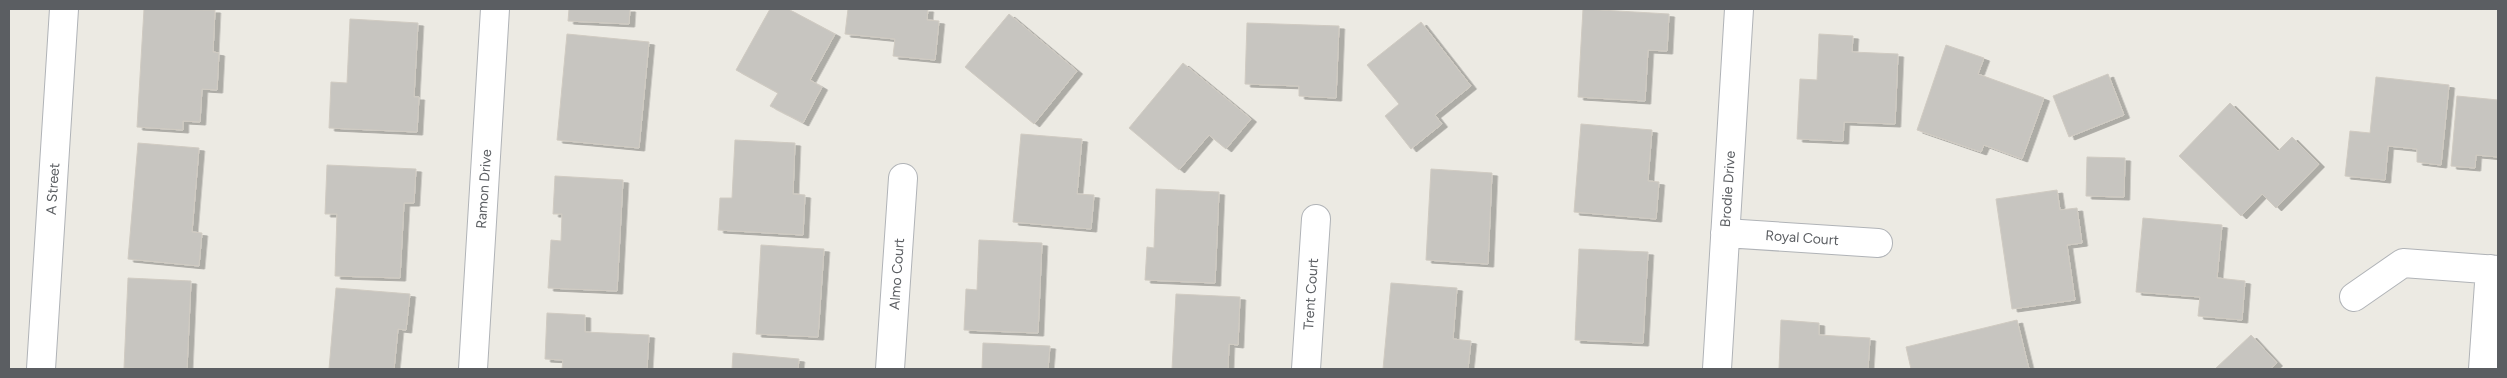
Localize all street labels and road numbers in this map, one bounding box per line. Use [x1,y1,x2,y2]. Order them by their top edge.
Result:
street label: Ramon Drive [473,148,495,229]
street label: Brodie Drive [1717,150,1739,228]
street label: A Street [43,162,63,216]
street label: Royal Court [1765,227,1839,249]
street label: Almo Court [886,237,908,311]
street label: Trent Court [1300,257,1322,331]

